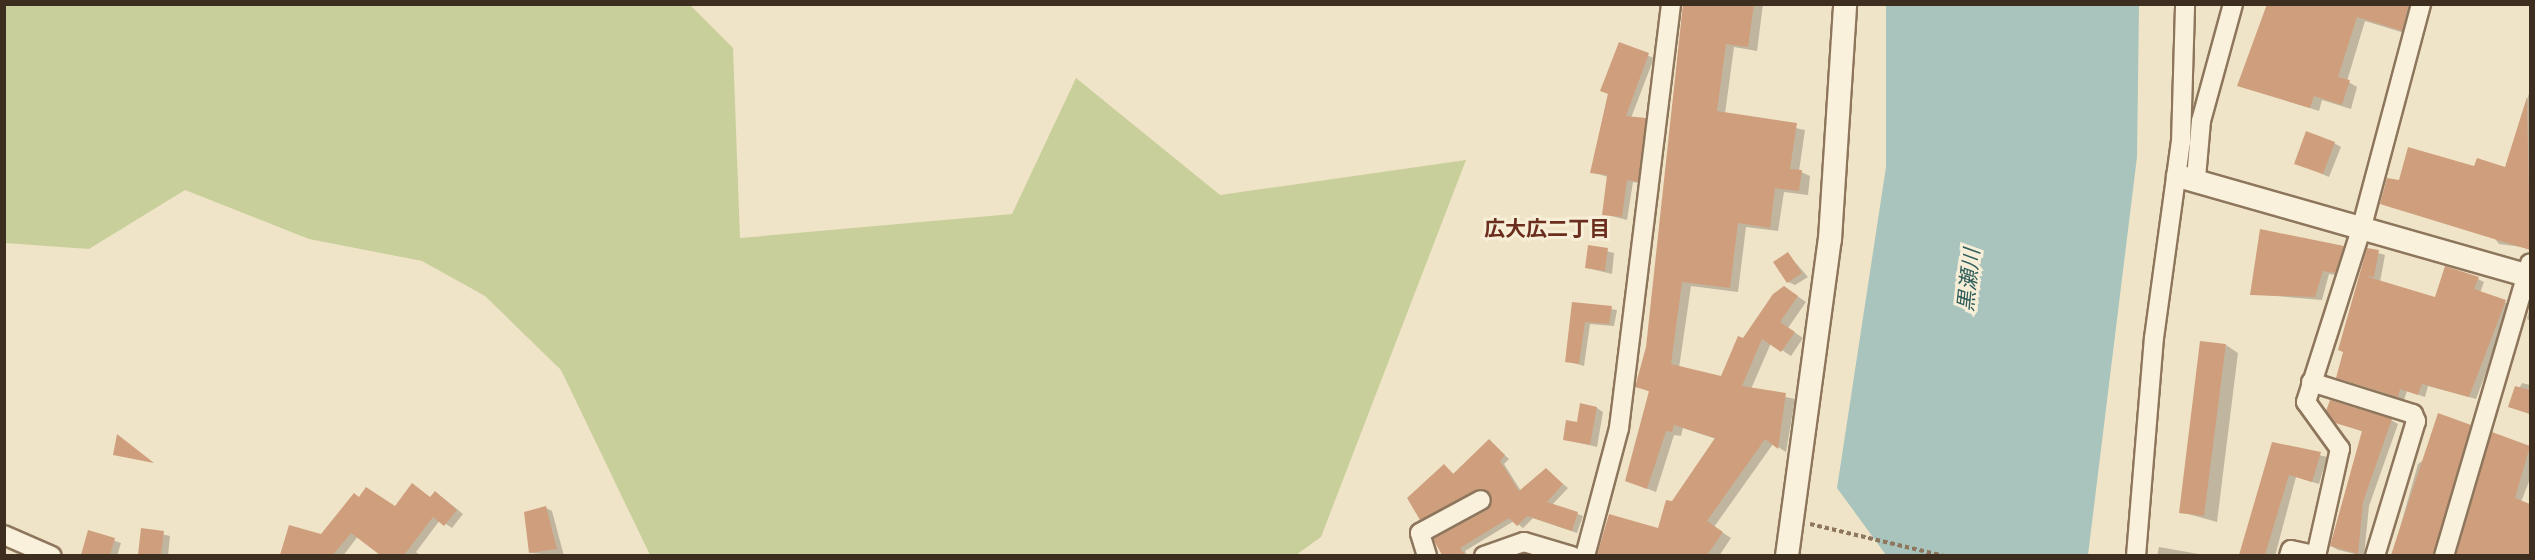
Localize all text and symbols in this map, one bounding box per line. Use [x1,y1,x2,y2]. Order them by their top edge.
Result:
district label: 広大広二丁目 [1484,214,1610,240]
water label: 黒瀬川 [1951,247,1983,313]

